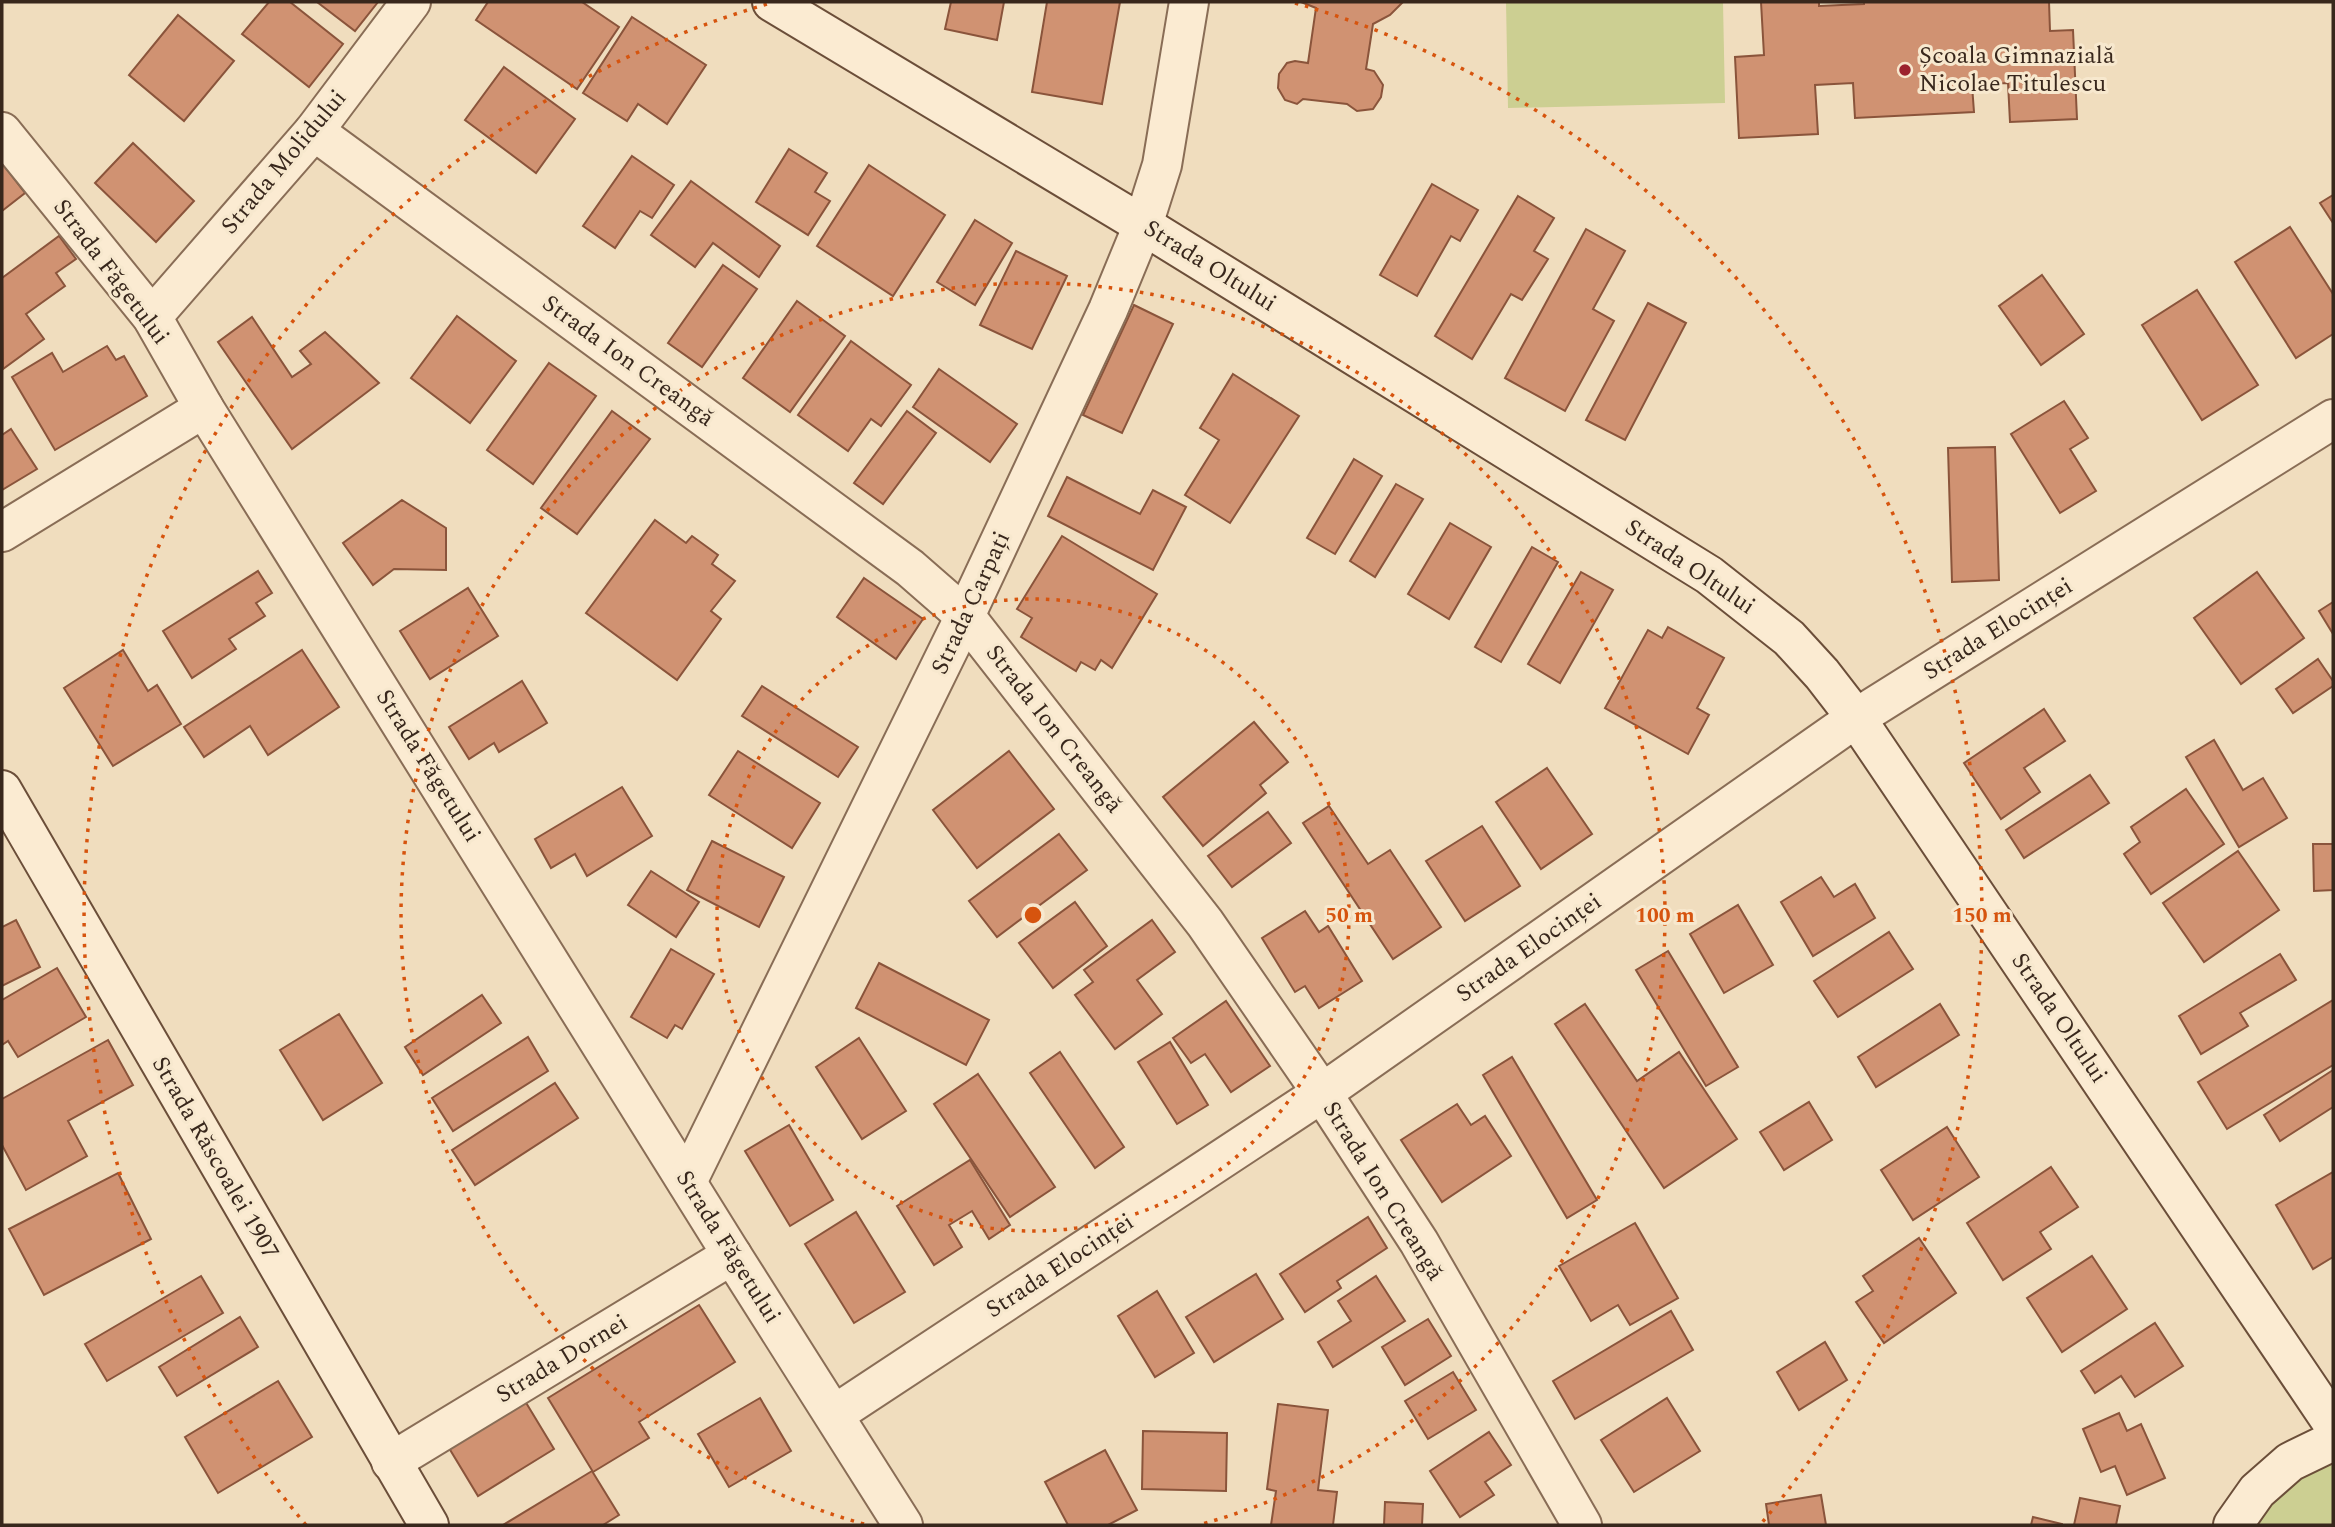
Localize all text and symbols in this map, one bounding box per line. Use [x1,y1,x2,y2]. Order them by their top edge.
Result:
place label: Școala Gimnazială Nicolae Titulescu [1919,38,2115,102]
marker: Școala Gimnazială Nicolae Titulescu [1897,62,1913,78]
street label: Strada Molidului [212,82,356,242]
street label: Strada Făgetului [44,191,178,353]
street label: Strada Oltului [1137,211,1283,321]
street label: Strada Ion Creangă [534,286,722,436]
street label: Strada Oltului [1617,510,1763,624]
street label: Strada Carpați [922,525,1020,681]
street label: Strada Elocinței [1916,568,2080,690]
street label: Strada Ion Creangă [977,637,1132,821]
street label: Strada Făgetului [366,682,490,850]
street label: Strada Elocinței [1449,884,1609,1012]
text: 50 m [1325,900,1373,932]
text: 100 m [1635,900,1695,932]
text: 150 m [1952,900,2012,932]
centre of rings [1021,903,1045,927]
street label: Strada Oltului [2002,945,2116,1091]
street label: Strada Răscoalei 1907 [142,1050,288,1266]
street label: Strada Ion Creangă [1313,1094,1453,1288]
street label: Strada Făgetului [666,1163,790,1331]
street label: Strada Elocinței [979,1204,1141,1328]
street label: Strada Dornei [489,1305,635,1413]

